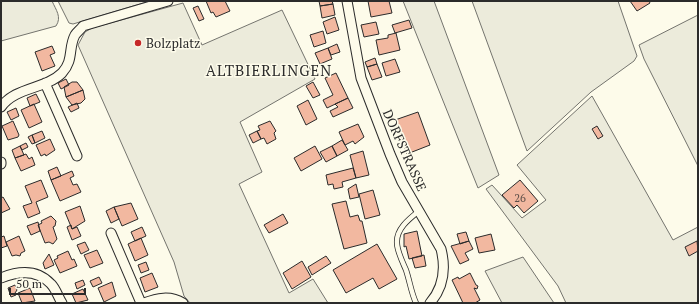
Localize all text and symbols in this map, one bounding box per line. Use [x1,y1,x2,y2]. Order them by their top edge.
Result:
place label: Bolzplatz [146,34,200,52]
marker: Bolzplatz [133,38,143,48]
district label: ALTBIERLINGEN [206,60,332,80]
street label: DORFSTRASSE [379,106,431,194]
house number: 26 [514,191,526,205]
scale bar [10,270,85,296]
text: 50 m [16,276,43,291]

